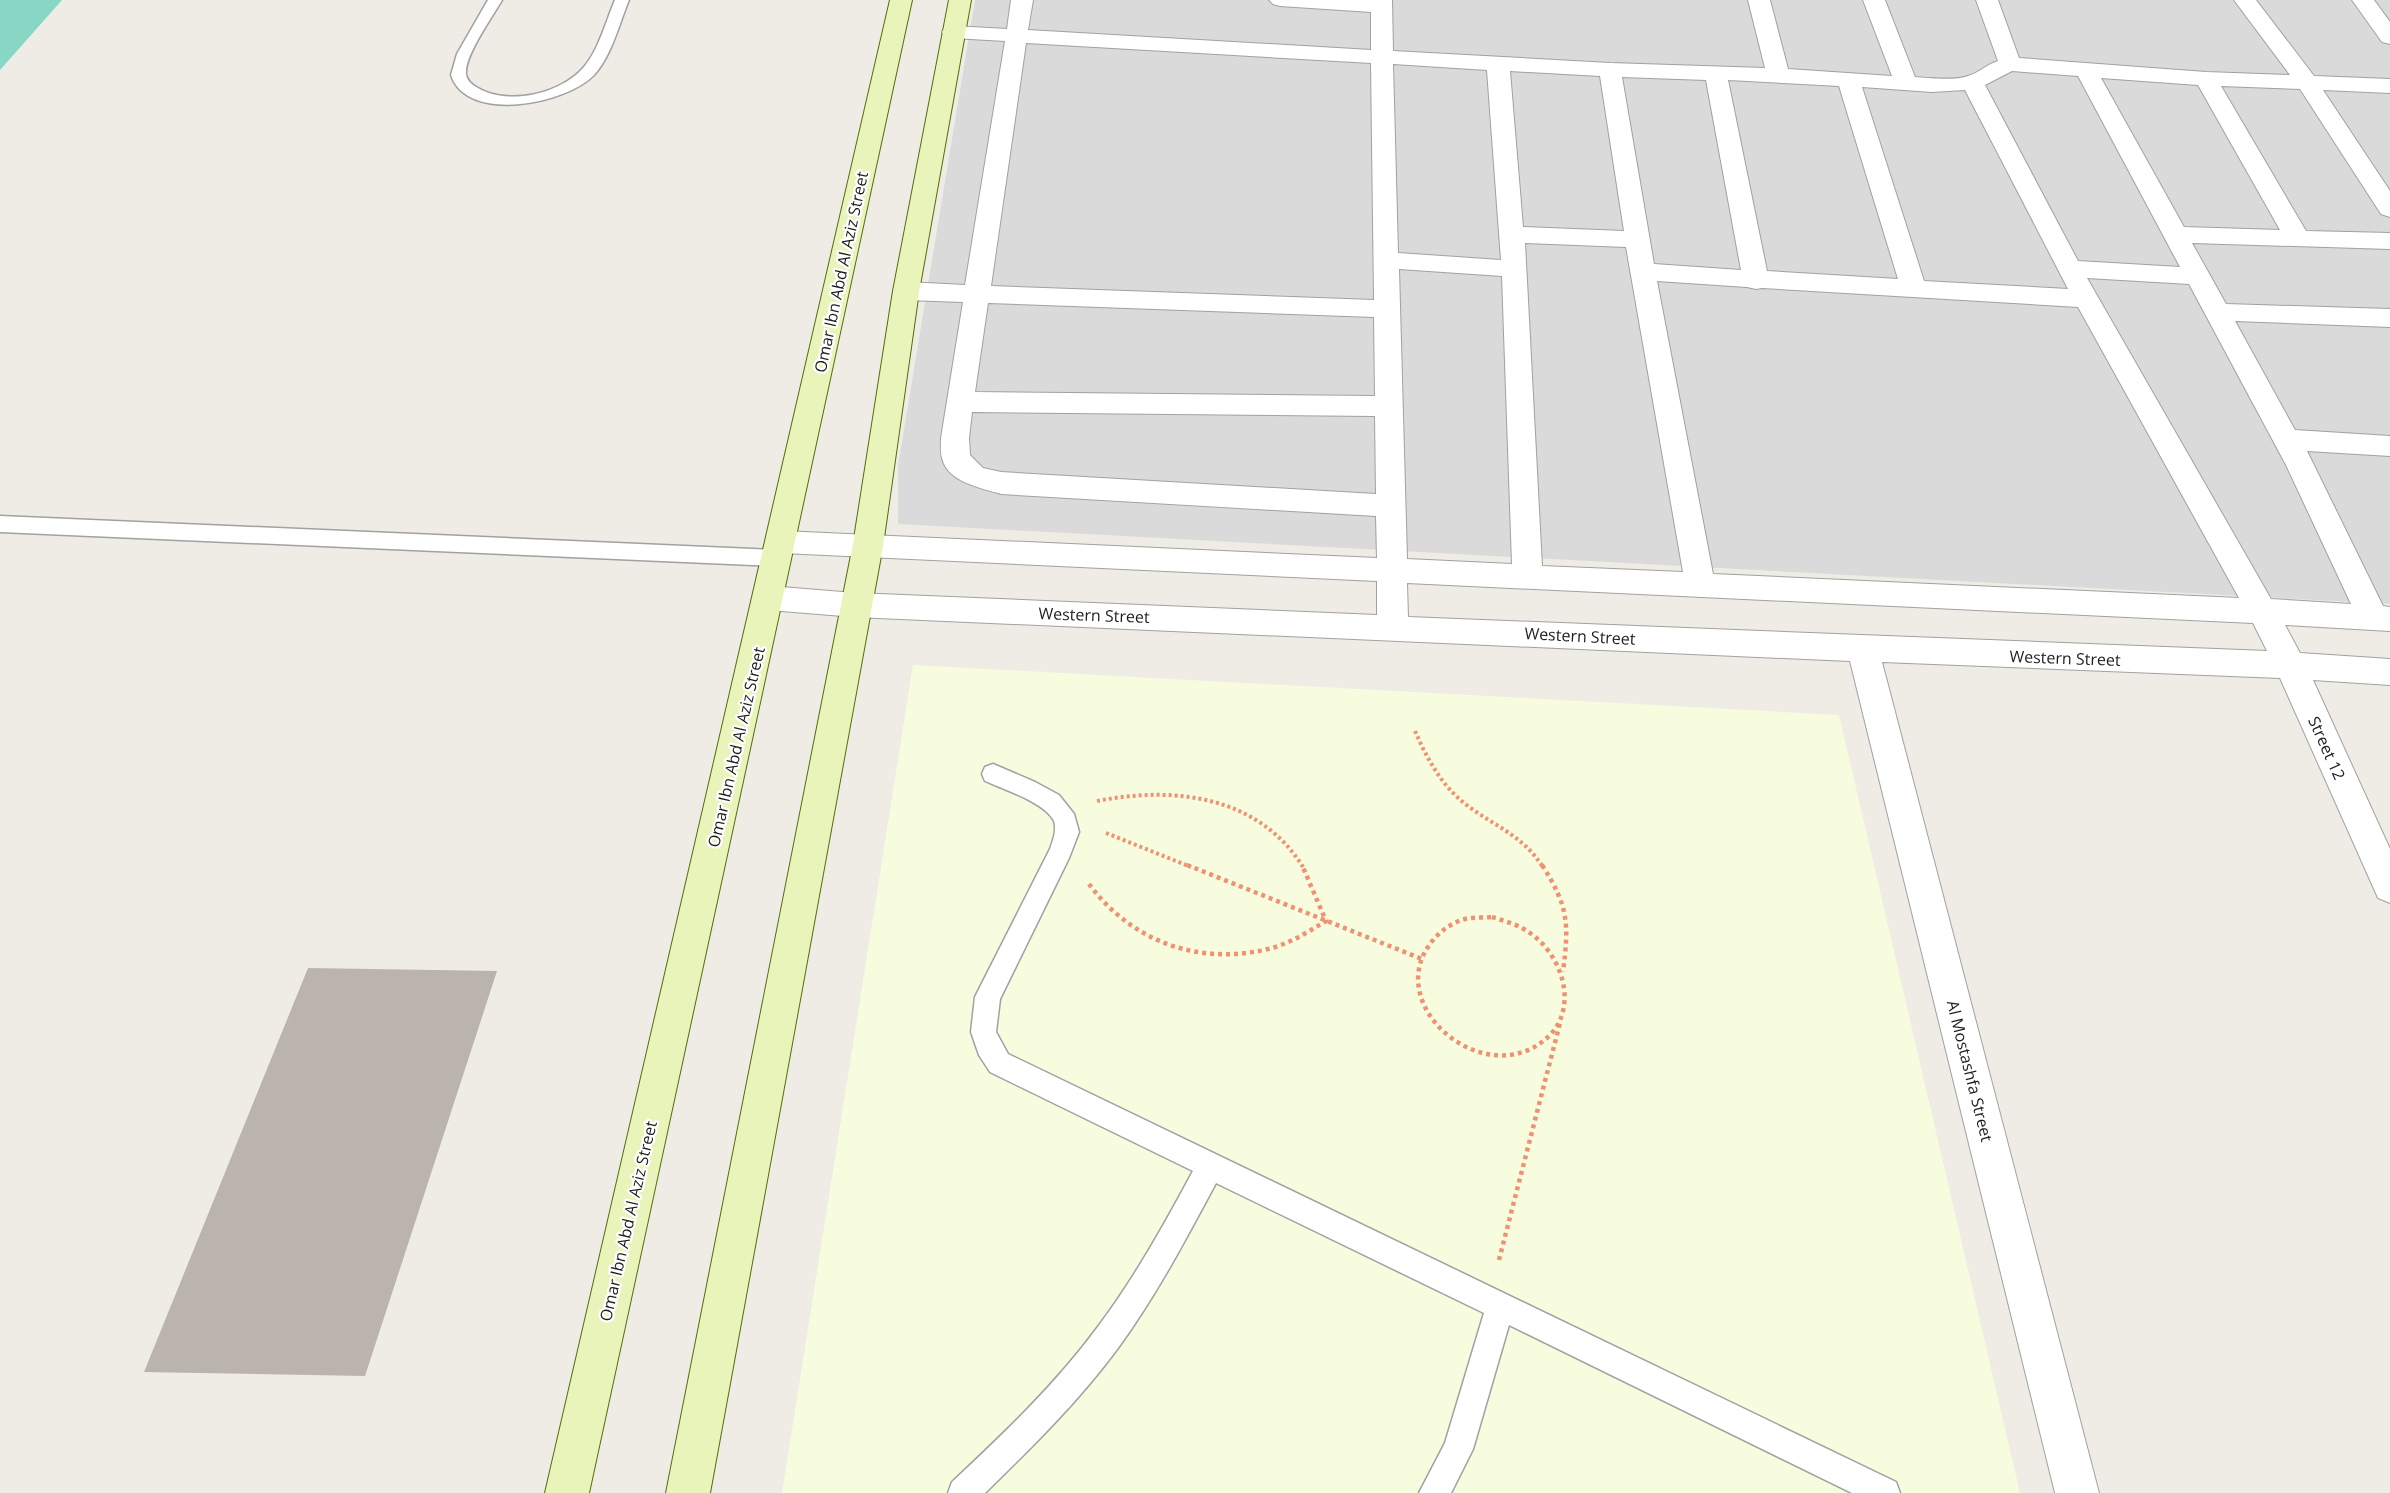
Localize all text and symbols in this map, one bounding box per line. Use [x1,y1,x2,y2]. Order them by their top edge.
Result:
street label: Omar Ibn Abd Al Aziz Street [809,169,873,375]
street label: Western Street [1038,602,1150,628]
street label: Western Street [1524,622,1636,650]
street label: Omar Ibn Abd Al Aziz Street [702,644,770,849]
street label: Western Street [2009,645,2121,671]
street label: Street 12 [2303,713,2351,783]
street label: Al Mostashfa Street [1942,998,1998,1144]
street label: Omar Ibn Abd Al Aziz Street [594,1118,662,1323]

